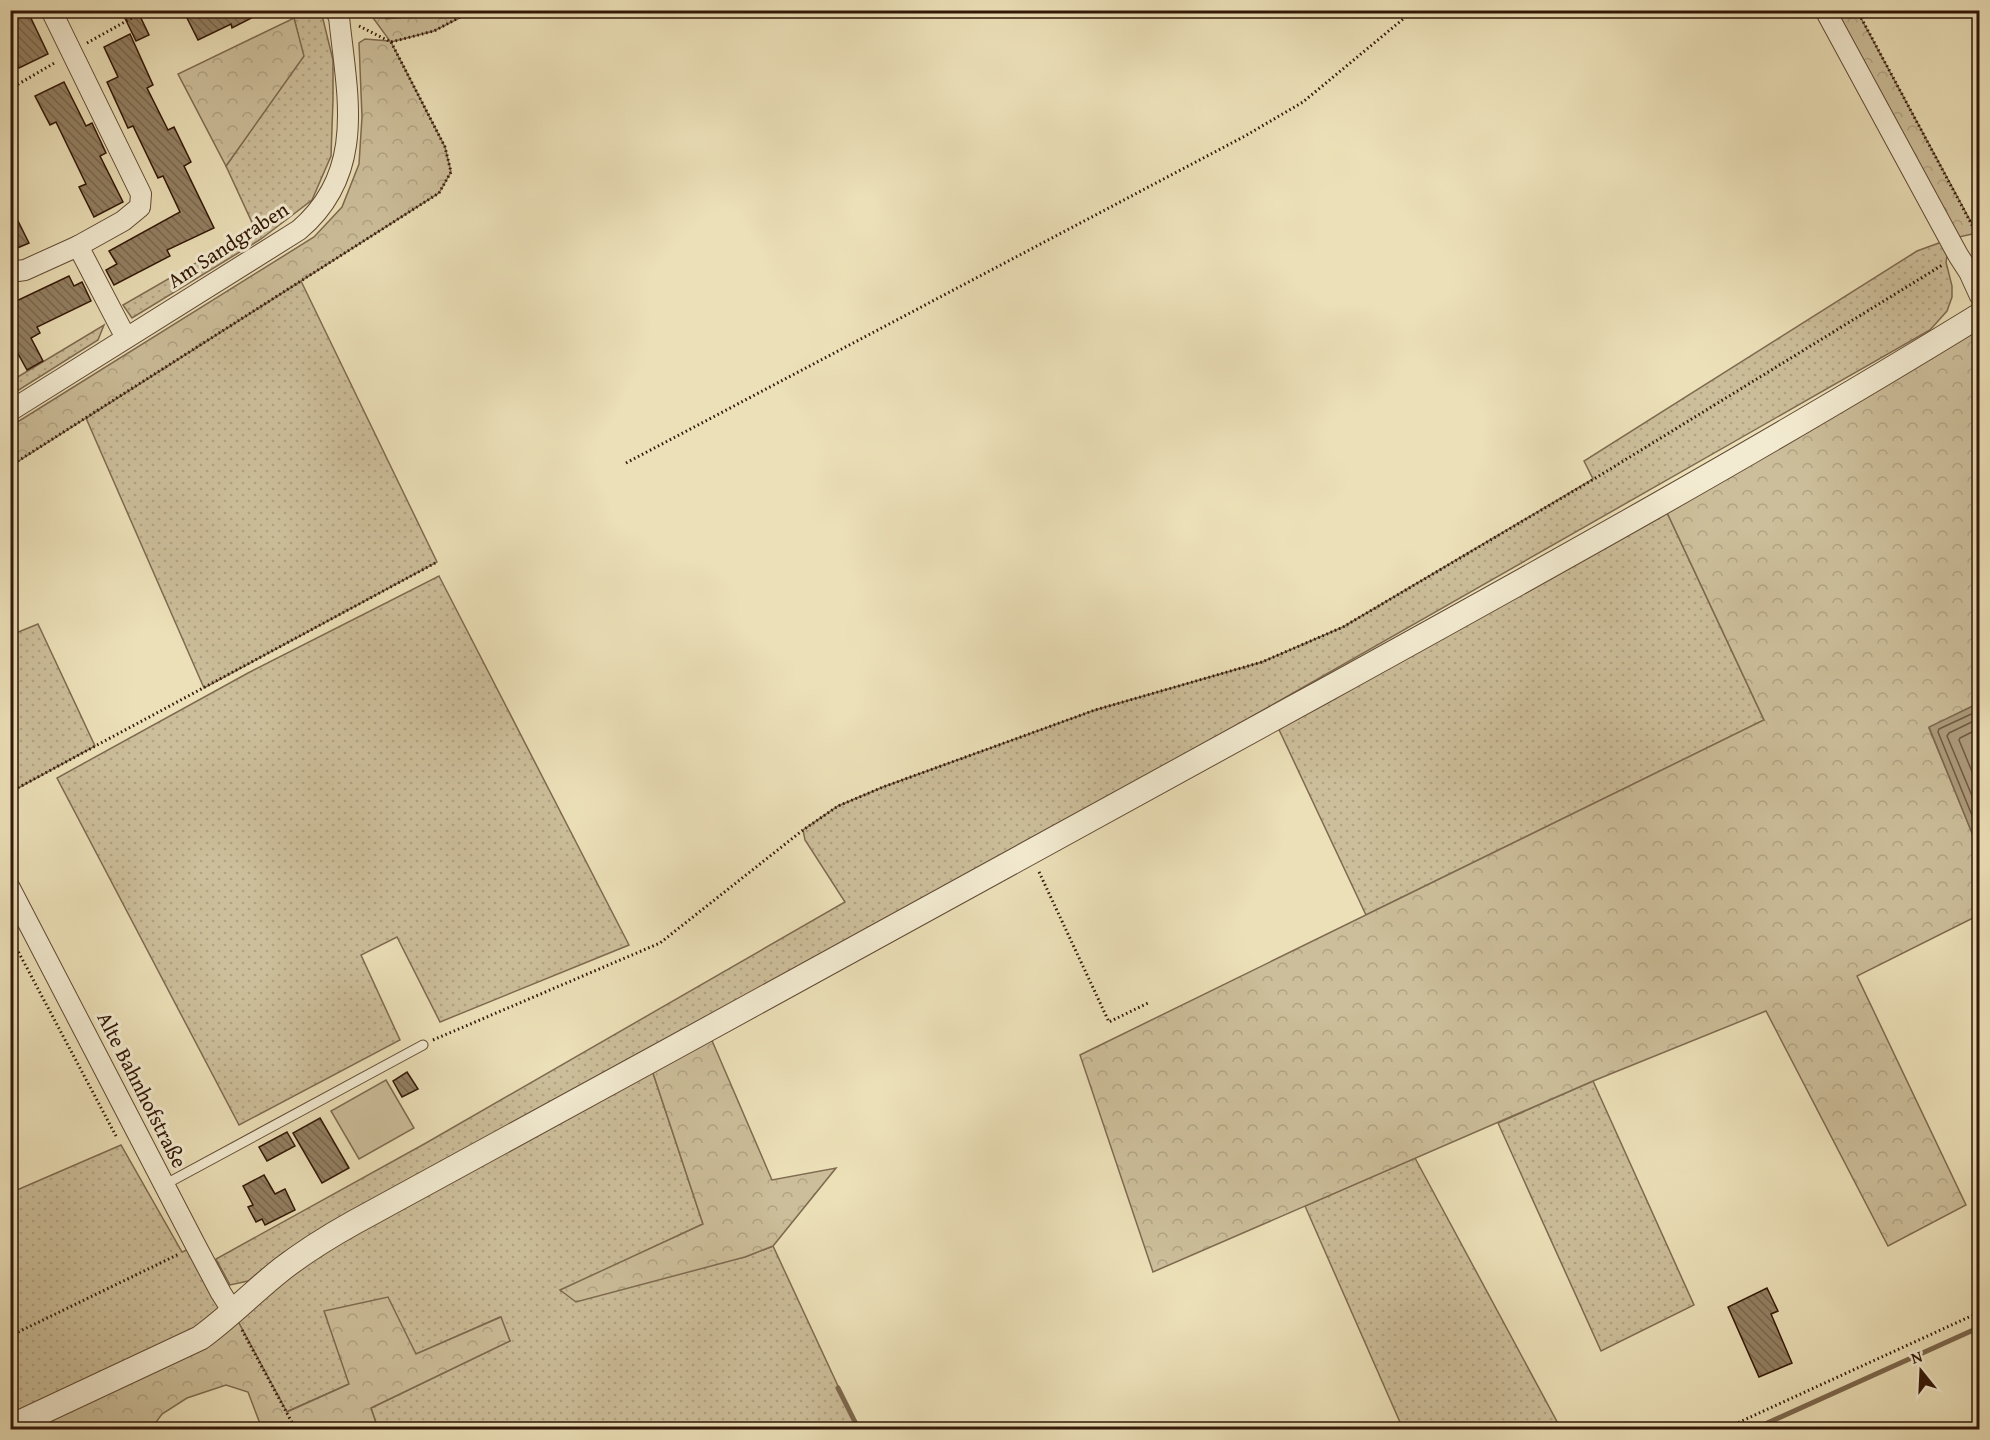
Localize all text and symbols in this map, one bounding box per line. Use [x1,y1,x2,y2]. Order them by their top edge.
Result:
street label: Am Sandgraben [161,194,295,295]
street label: Alte Bahnhofstraße [90,1006,195,1173]
north arrow [1891,1341,1951,1401]
text: N [1908,1344,1925,1370]

